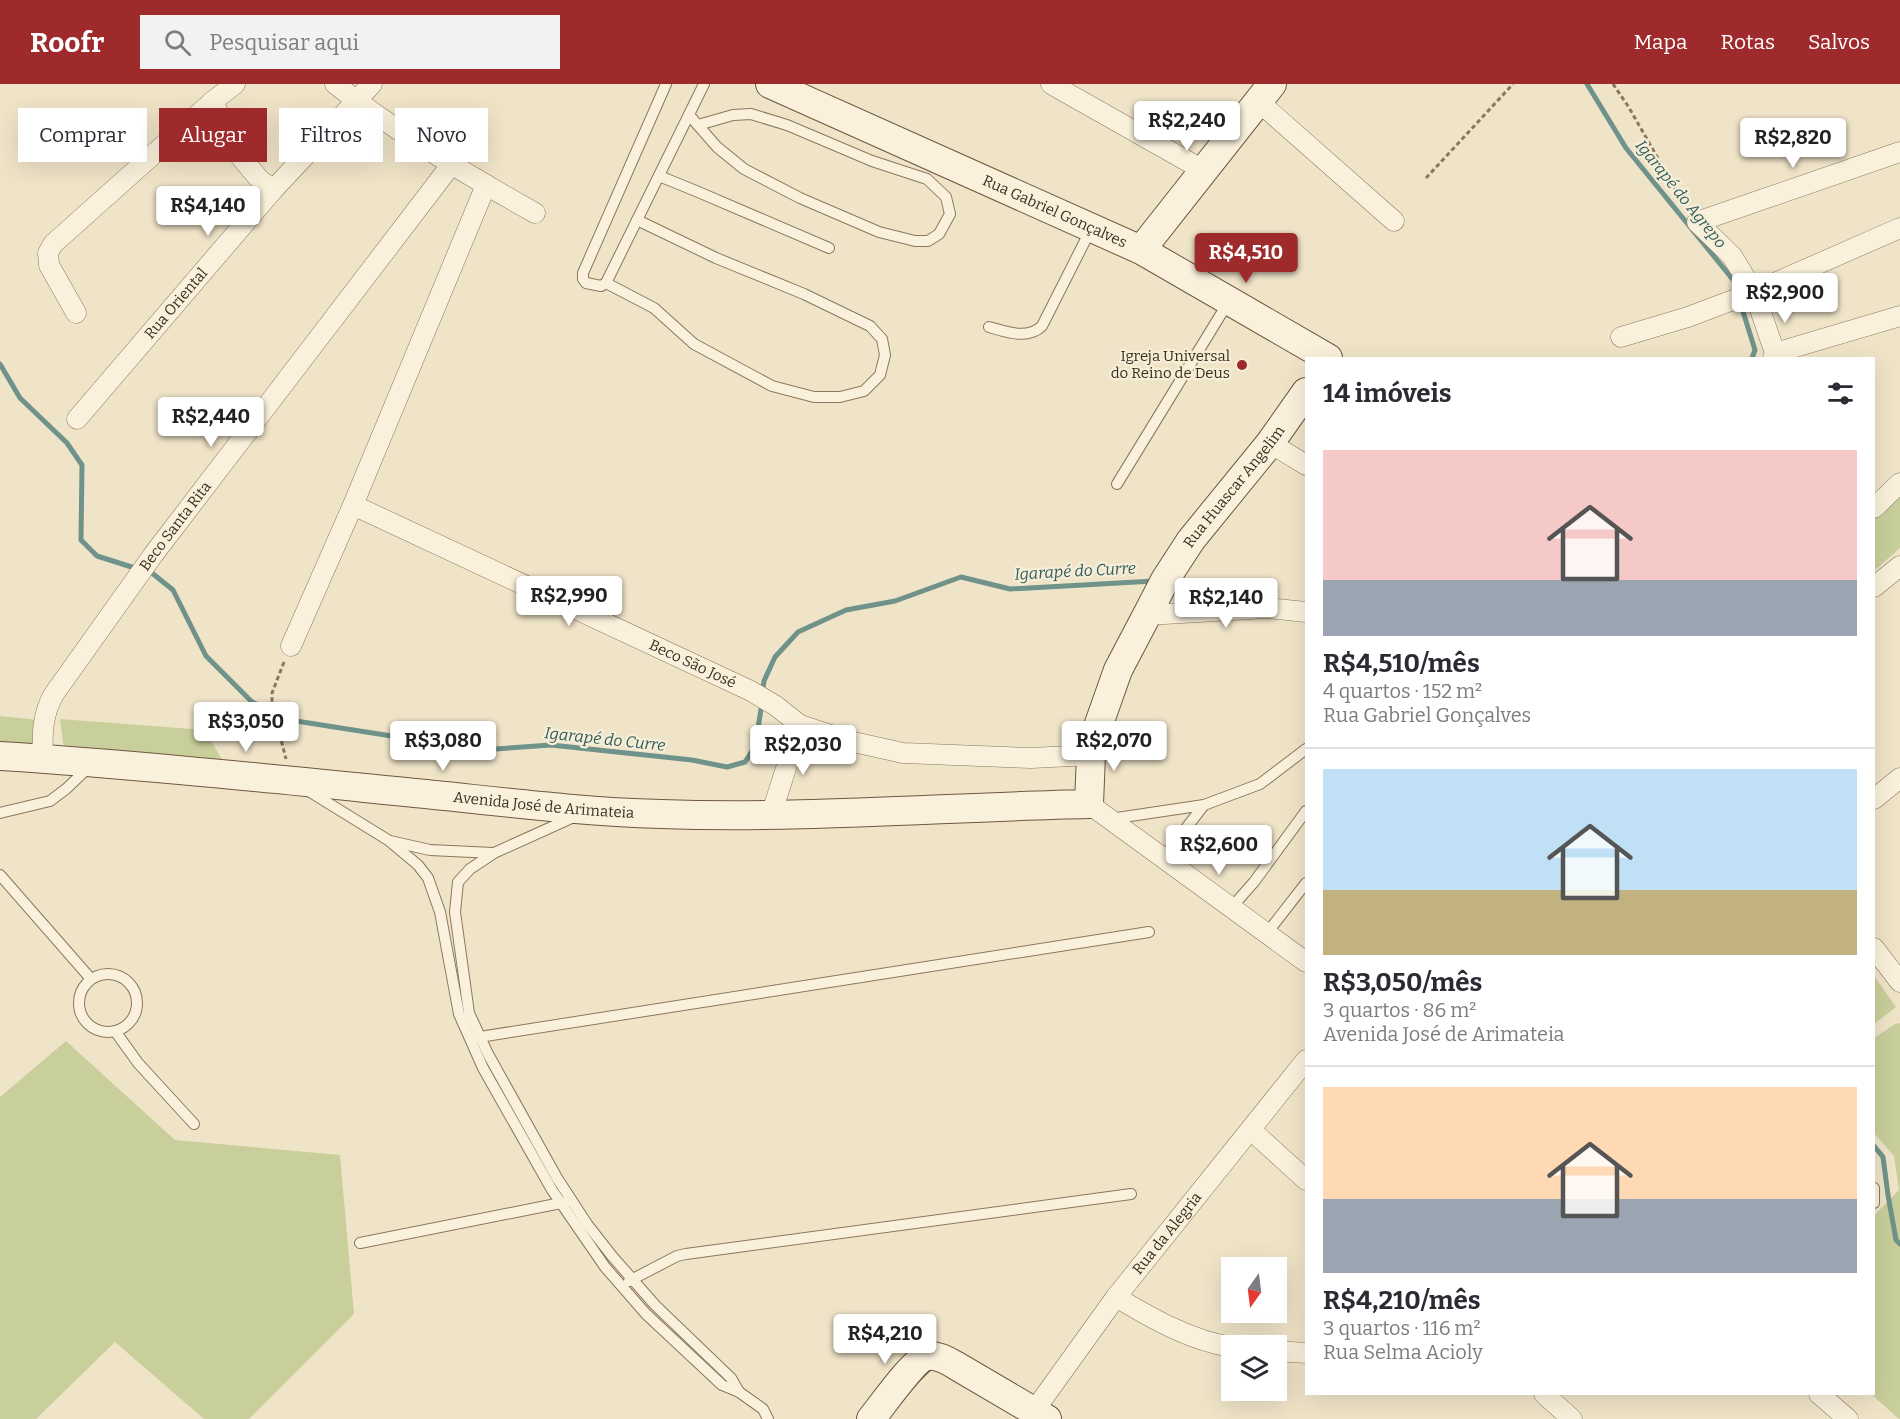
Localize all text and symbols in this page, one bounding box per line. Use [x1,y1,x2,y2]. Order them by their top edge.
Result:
search box [140,15,560,69]
text: Roofr [30,26,104,59]
icon: search [161,26,194,59]
text: Pesquisar aqui [209,29,359,56]
text: Mapa [1634,29,1688,55]
text: Rotas [1721,29,1775,55]
text: Salvos [1808,29,1870,55]
pin: R$2,240 [1132,101,1242,152]
chip: Comprar [18,108,147,162]
chip: Alugar [159,108,267,162]
chip: Filtros [279,108,383,162]
chip: Novo [395,108,488,162]
text: R$2,240 [1148,108,1226,132]
pin: R$2,820 [1738,118,1848,169]
text: R$2,820 [1754,125,1832,149]
water label: Igarapé do Agrepo [1632,136,1731,252]
street label: Rua Gabriel Gonçalves [980,171,1130,252]
pin: R$4,140 [153,186,263,237]
text: R$4,140 [170,193,246,217]
pin: R$4,510 [1191,233,1301,284]
text: R$4,510 [1209,240,1283,264]
street label: Rua Oriental [141,264,211,343]
pin: R$2,900 [1730,273,1840,324]
text: R$2,900 [1746,280,1824,304]
place label: Igreja Universal do Reino de Deus [1111,347,1230,382]
marker: Igreja Universal do Reino de Deus [1235,358,1249,372]
icon: filters [1824,377,1857,410]
text: 14 imóveis [1323,378,1452,409]
pin: R$2,440 [156,397,266,448]
text: R$2,440 [172,404,250,428]
street label: Rua Huascar Angelim [1180,422,1289,551]
street label: Beco Santa Rita [136,478,215,574]
icon: home [1536,489,1644,597]
water label: Igarapé do Curre [1014,558,1136,584]
pin: R$2,990 [514,576,624,627]
pin: R$2,140 [1171,578,1281,629]
text: R$2,990 [530,583,608,607]
text: R$2,140 [1189,585,1263,609]
street label: Beco São José [646,636,739,692]
text: R$4,510/mês [1323,648,1480,679]
text: 4 quartos · 152 m² [1323,679,1482,703]
pin: R$3,050 [191,702,301,753]
text: Rua Gabriel Gonçalves [1323,703,1531,727]
text: R$3,050 [208,709,284,733]
pin: R$3,080 [388,721,498,772]
pin: R$2,070 [1059,721,1169,772]
water label: Igarapé do Curre [544,723,666,755]
pin: R$2,030 [748,725,858,776]
text: R$3,080 [404,728,482,752]
text: R$2,070 [1076,728,1152,752]
text: R$2,030 [764,732,842,756]
street label: Avenida José de Arimateia [452,788,635,822]
icon: home [1536,808,1644,916]
pin: R$2,600 [1164,825,1274,876]
text: R$2,600 [1180,832,1258,856]
text: R$3,050/mês [1323,967,1482,998]
text: 3 quartos · 86 m² [1323,998,1476,1022]
text: Avenida José de Arimateia [1323,1022,1565,1046]
icon: home [1536,1126,1644,1234]
street label: Rua da Alegria [1129,1189,1205,1278]
north arrow [1221,1257,1287,1323]
map controls [1221,1257,1287,1401]
text: R$4,210/mês [1323,1285,1481,1316]
pin: R$4,210 [830,1314,940,1365]
text: 3 quartos · 116 m² [1323,1316,1481,1340]
text: R$4,210 [847,1321,923,1345]
button: layers [1221,1335,1287,1401]
text: Rua Selma Acioly [1323,1340,1483,1364]

